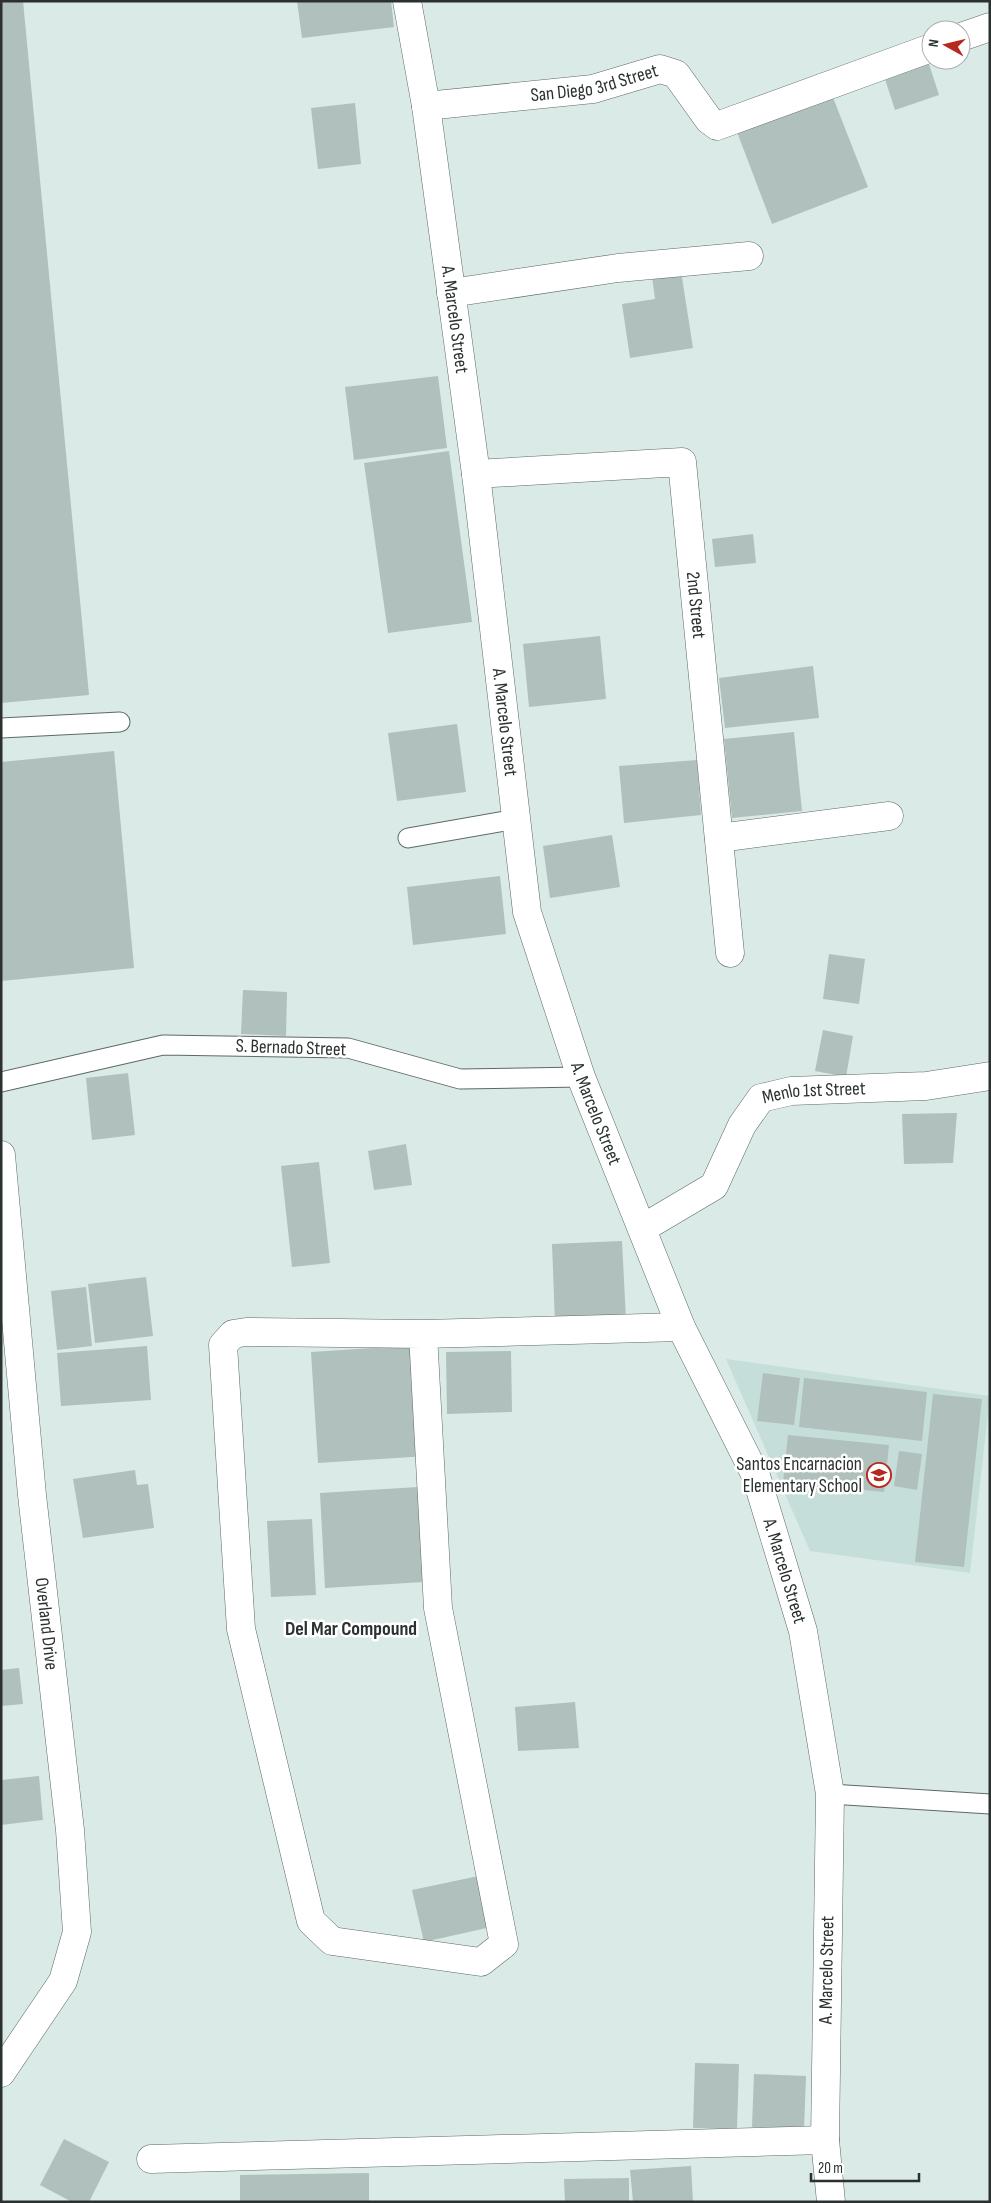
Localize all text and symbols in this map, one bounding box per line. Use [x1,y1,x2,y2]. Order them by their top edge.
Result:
north arrow [921,20,971,70]
text: N [925,38,943,48]
street label: San Diego 3rd Street [529,59,661,107]
street label: A. Marcelo Street [436,263,474,375]
street label: 2nd Street [681,570,711,640]
street label: A. Marcelo Street [487,666,523,778]
street label: S. Bernado Street [235,1035,347,1061]
street label: A. Marcelo Street [565,1058,627,1168]
street label: Menlo 1st Street [760,1077,866,1109]
place label: Santos Encarnacion Elementary School [736,1453,862,1498]
school or university icon: Santos Encarnacion Elementary School [866,1462,892,1488]
street label: A. Marcelo Street [758,1515,812,1626]
street label: Overland Drive [30,1576,63,1671]
district label: Del Mar Compound [285,1617,417,1641]
street label: A. Marcelo Street [815,1915,839,2025]
scale bar [811,2150,918,2182]
text: 20 m [818,2159,843,2178]

